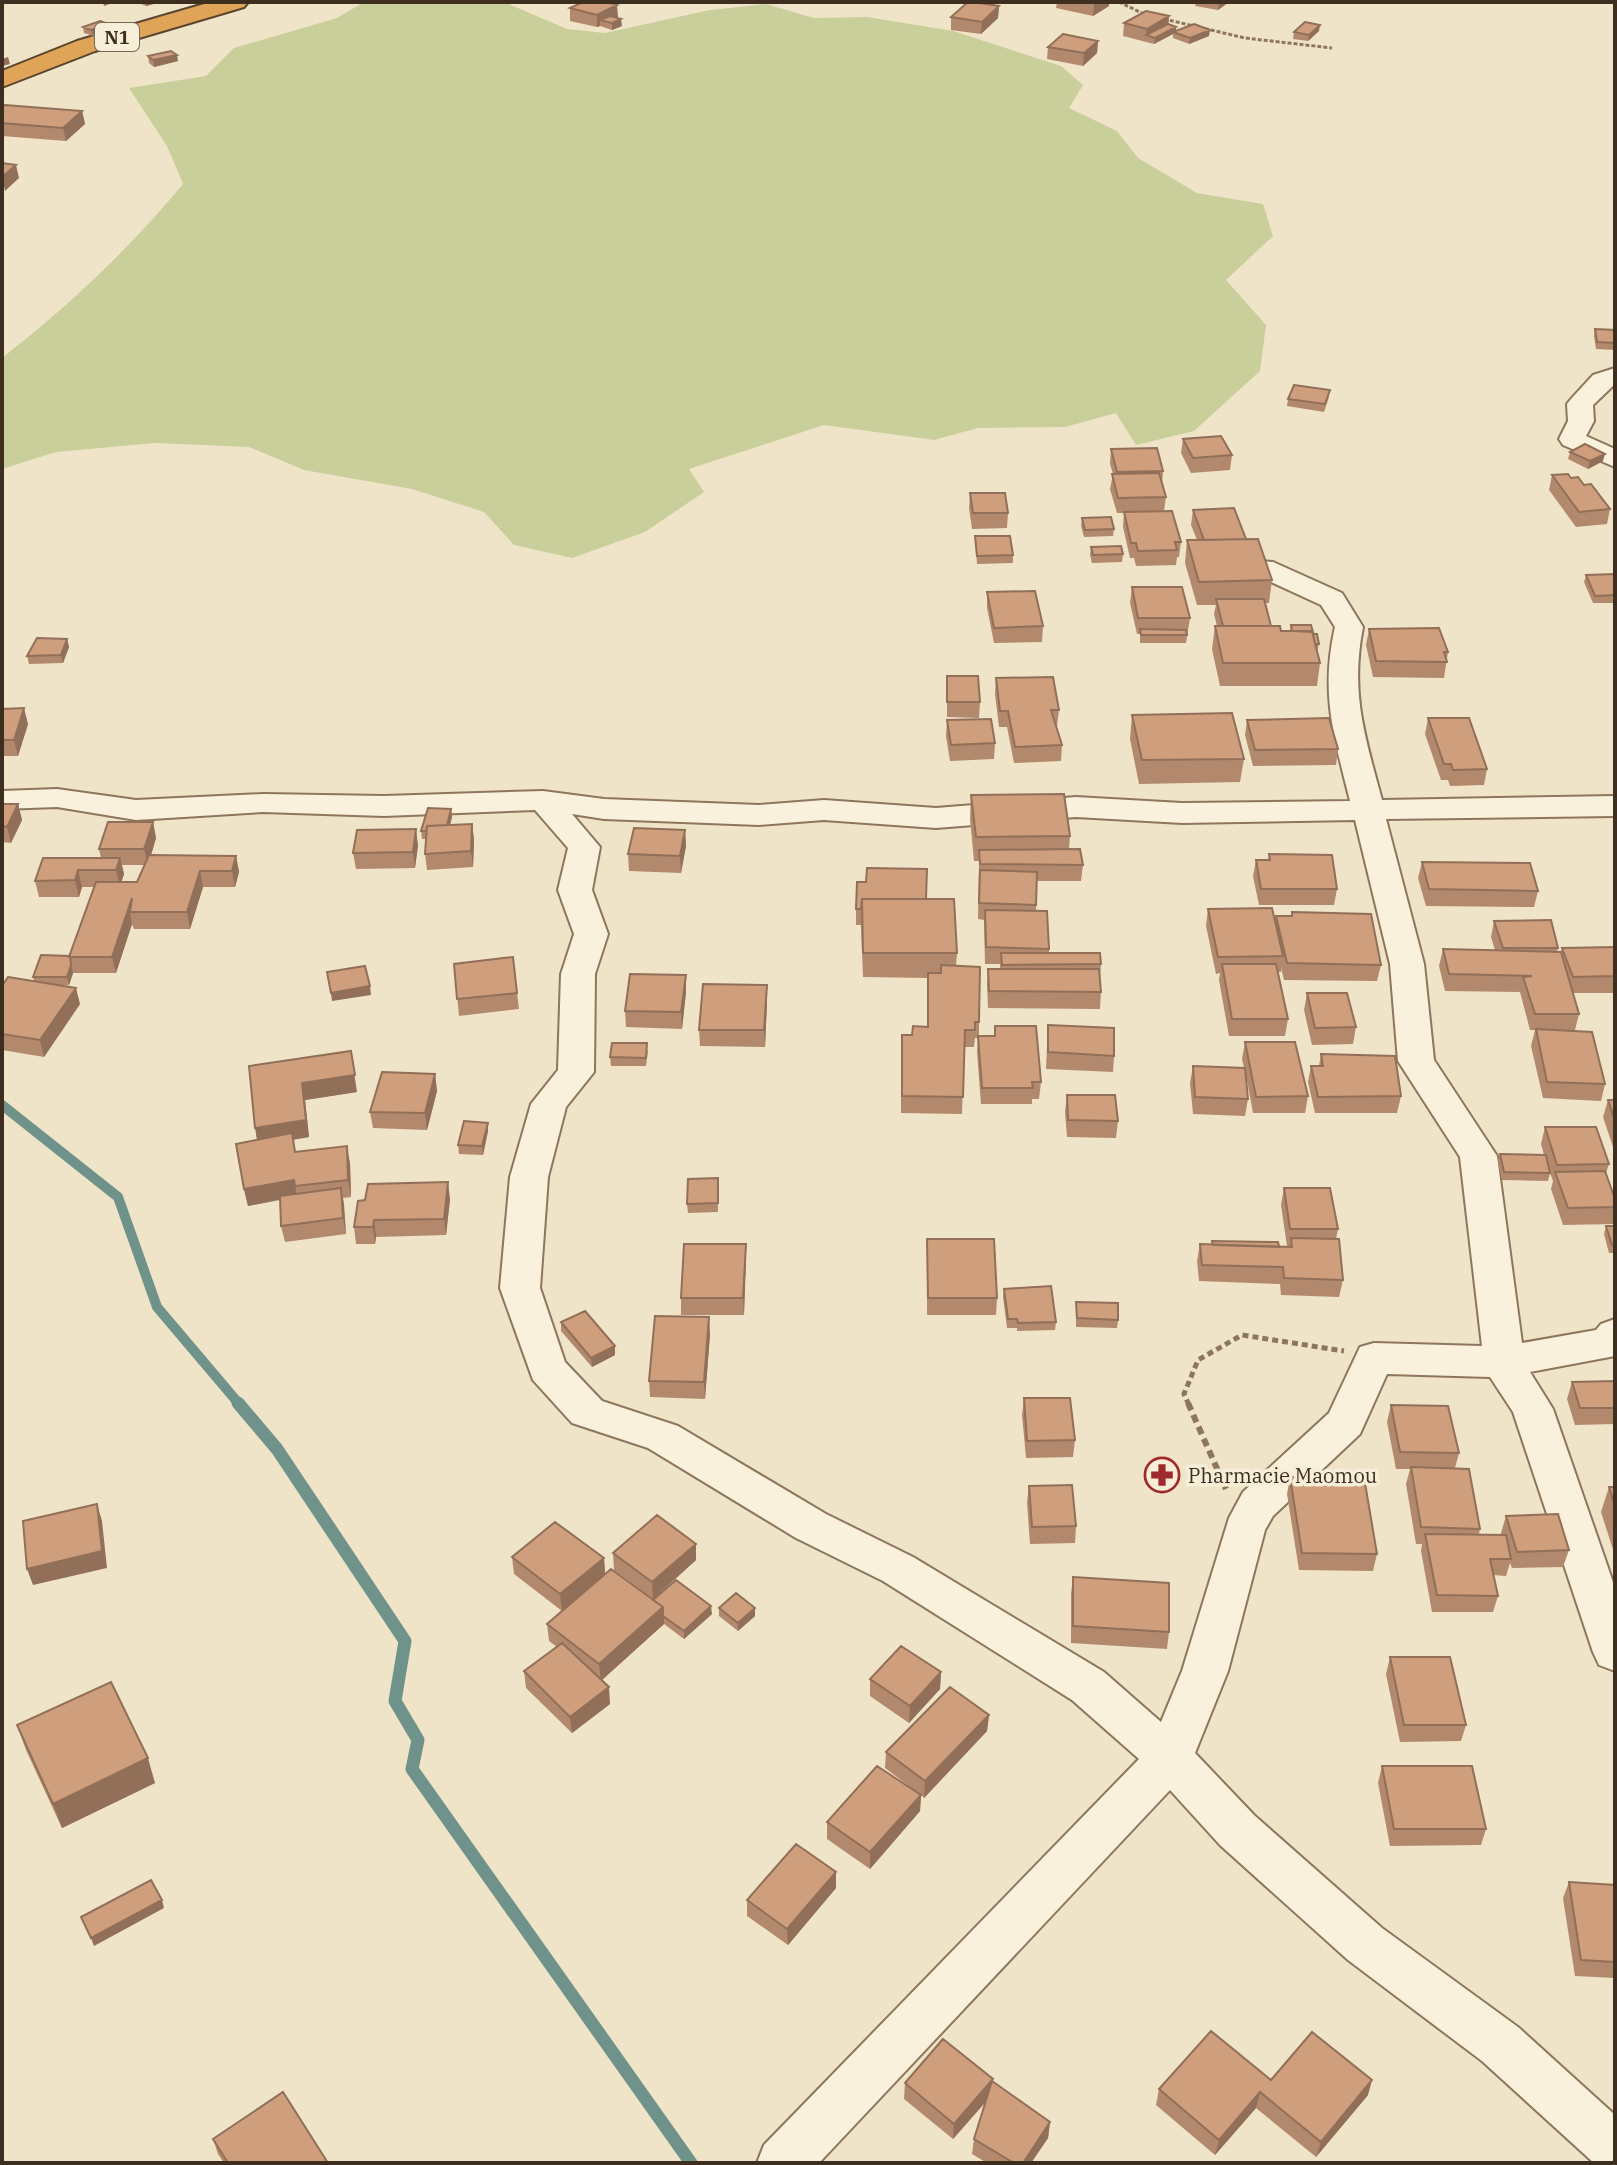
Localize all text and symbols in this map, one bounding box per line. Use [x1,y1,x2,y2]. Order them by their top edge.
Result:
road number: N1 [95,23,139,51]
pharmacy icon: Pharmacie Maomou [1143,1456,1181,1494]
place label: Pharmacie Maomou [1188,1462,1377,1489]

